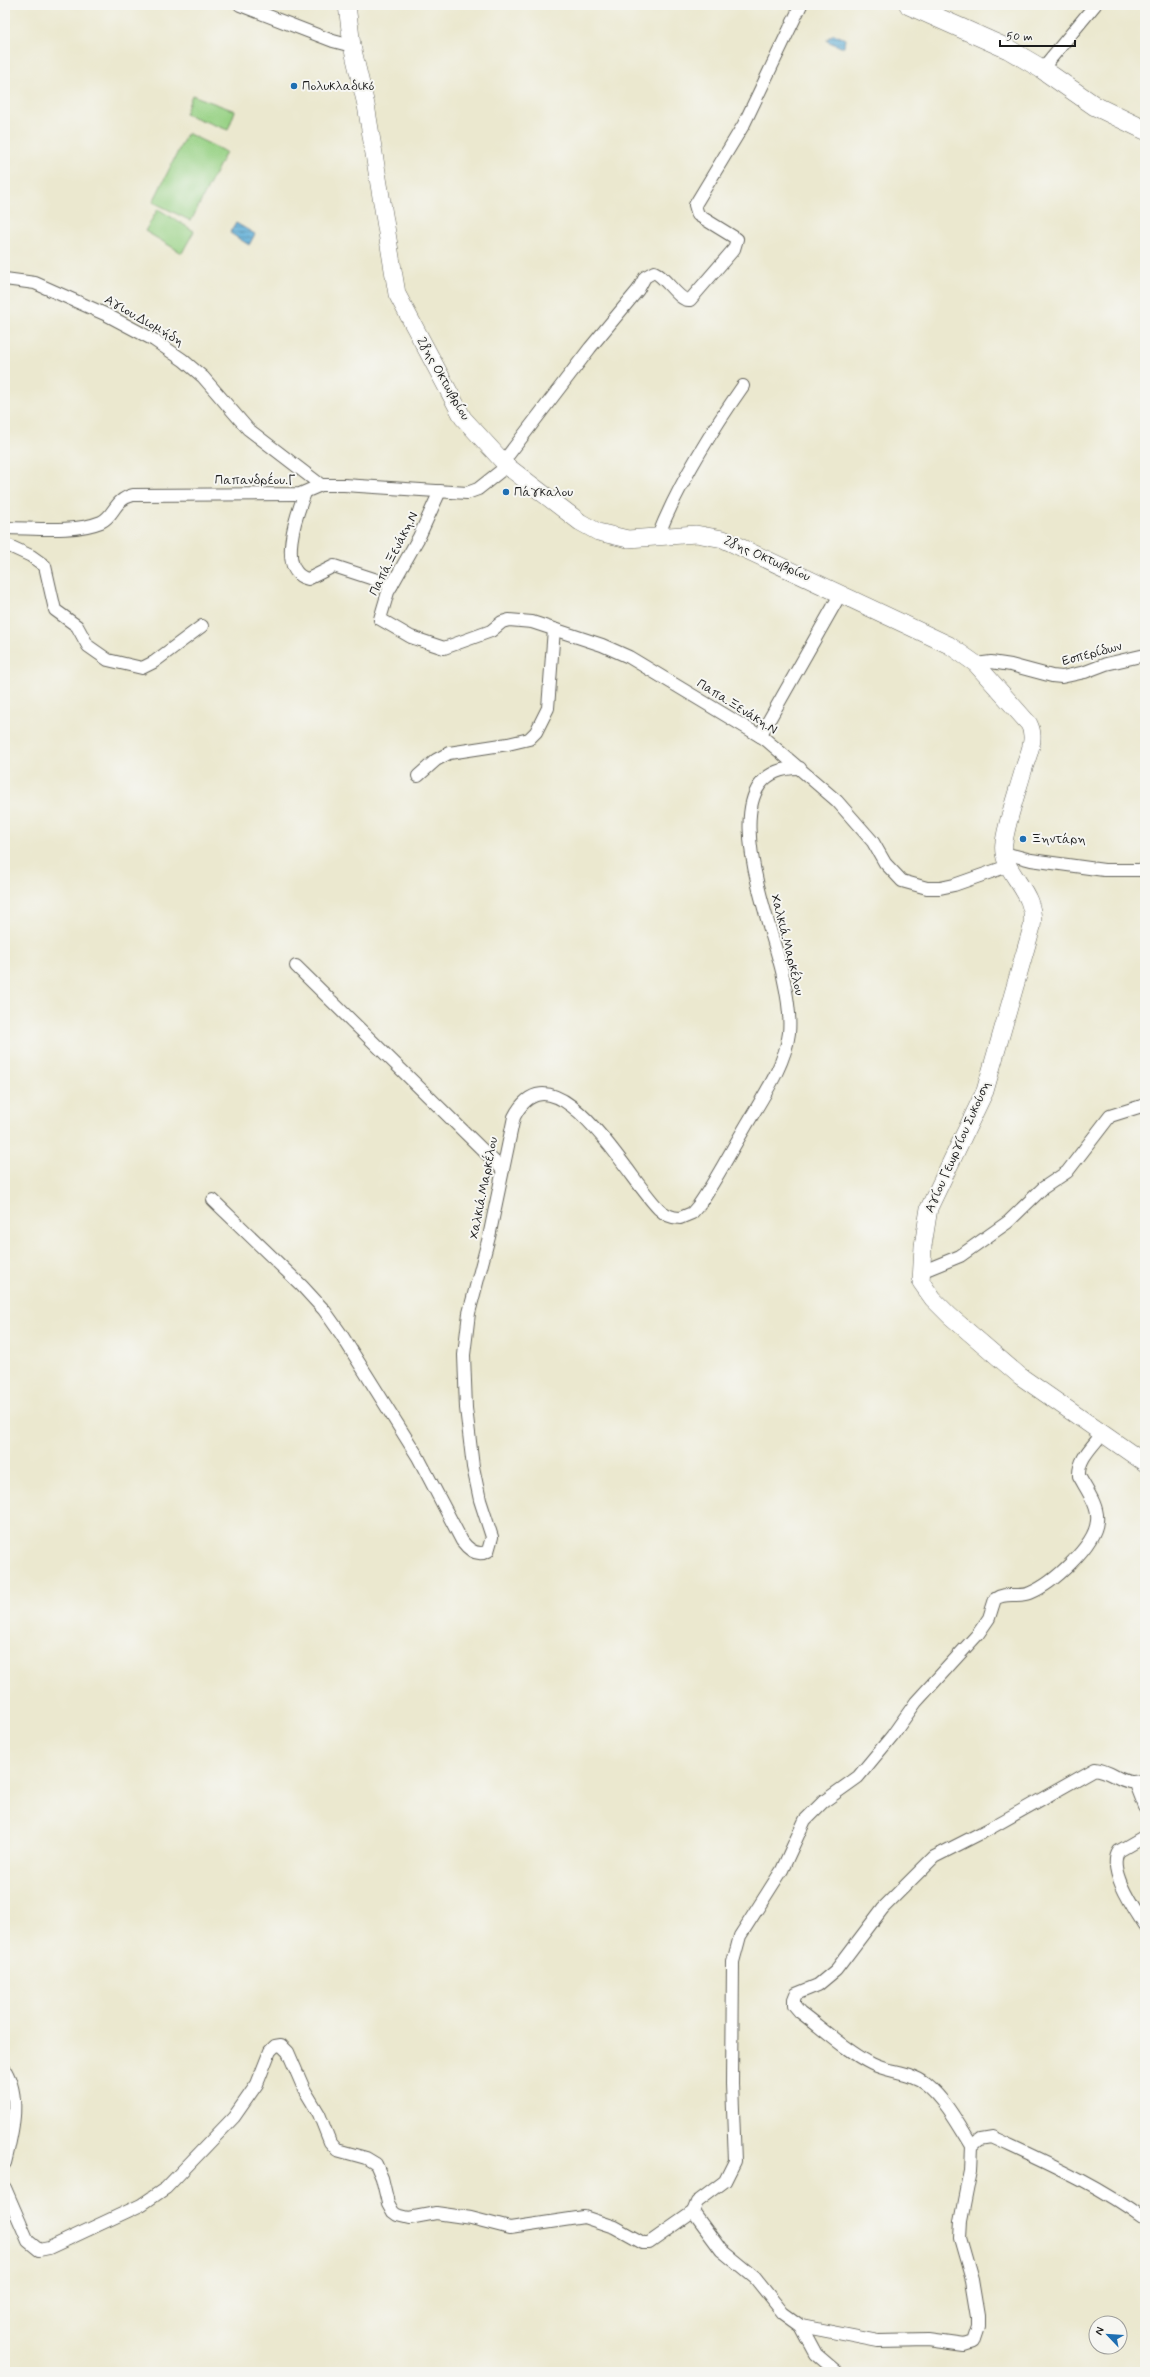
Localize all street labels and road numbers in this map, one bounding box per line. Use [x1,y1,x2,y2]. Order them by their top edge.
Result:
street label: Αγιου.Διομήδη [101,291,187,351]
street label: 28ης Οκτωβρίου [412,334,474,424]
street label: Παπανδρέου.Γ [215,472,296,489]
street label: Παπά.Ξενάκη.Ν [366,509,422,599]
street label: 28ης Οκτωβρίου [721,532,813,586]
street label: Εσπερίδων [1060,638,1124,670]
street label: Παπα.Ξενάκη.Ν [693,675,781,739]
street label: Χαλκιά.Μαρκέλου [766,893,808,998]
street label: Αγίου Γεωργίου Συκούση [921,1079,995,1215]
street label: Χαλκιά.Μαρκέλου [466,1135,502,1241]

